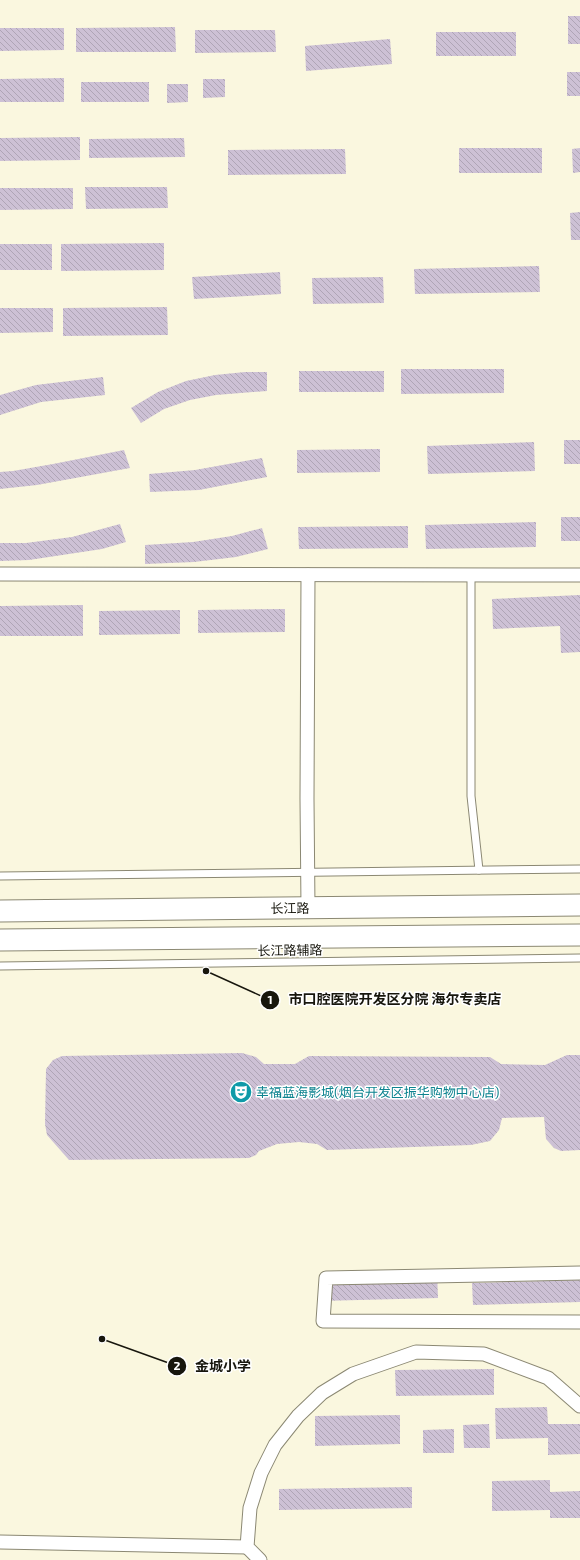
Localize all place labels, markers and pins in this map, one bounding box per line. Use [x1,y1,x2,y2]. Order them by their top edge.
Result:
callout: 市口腔医院开发区分院 海尔专卖店 [260,987,509,1013]
theatre icon: 幸福蓝海影城(烟台开发区振华购物中心店) [228,1079,254,1105]
place label: 幸福蓝海影城(烟台开发区振华购物中心店) [256,1084,499,1100]
callout: 金城小学 [167,1353,259,1379]

